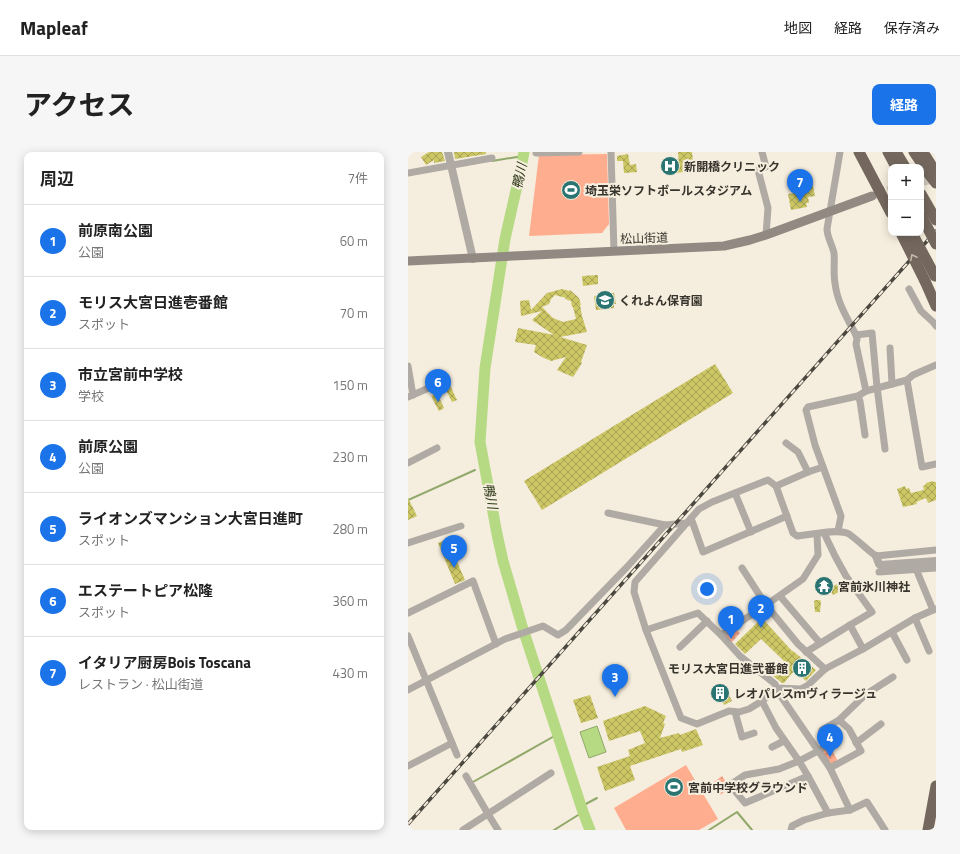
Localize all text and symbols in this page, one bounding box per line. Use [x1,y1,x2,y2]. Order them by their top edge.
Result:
text: Mapleaf [20,13,88,42]
text: 地図 [784,17,812,38]
text: 経路 [834,17,862,38]
text: 保存済み [884,17,940,38]
text: アクセス [24,83,135,126]
button: 経路 [872,84,936,125]
hospital icon: 新開橋クリニック [659,155,681,177]
place label: 新開橋クリニック [684,157,780,176]
water label: 鴨川 [507,159,532,191]
map controls [888,164,924,236]
button: + [888,164,924,200]
text: 周辺 [40,166,74,192]
text: 7件 [348,168,368,188]
pin: 7 [787,169,813,202]
sports icon: 埼玉栄ソフトボールスタジアム [560,179,582,201]
place label: 埼玉栄ソフトボールスタジアム [585,181,752,200]
button: − [888,200,924,236]
text: 前原南公園 [78,219,153,242]
street label: 松山街道 [620,228,668,248]
text: 1 [49,231,57,251]
text: 60 m [340,231,368,251]
text: 公園 [78,242,104,262]
one-way arrow [910,254,918,261]
school or university icon: くれよん保育園 [594,289,616,311]
text: モリス大宮日進壱番館 [78,291,228,314]
place label: くれよん保育園 [619,291,703,310]
text: 2 [49,303,57,323]
text: 70 m [340,303,368,323]
text: スポット [78,314,130,334]
text: 市立宮前中学校 [78,363,183,386]
pin: 6 [425,369,451,402]
text: 3 [49,375,57,395]
text: 150 m [332,375,368,395]
text: 学校 [78,386,104,406]
text: 前原公園 [78,435,138,458]
text: 4 [49,447,57,467]
text: 230 m [332,447,368,467]
text: 公園 [78,458,104,478]
water label: 鴨川 [479,481,504,513]
text: ライオンズマンション大宮日進町 [78,507,303,530]
text: 5 [49,519,57,539]
text: 280 m [332,519,368,539]
text: スポット [78,530,130,550]
pin: 5 [441,535,467,568]
temple icon: 宮前氷川神社 [813,575,835,597]
place label: 宮前氷川神社 [838,577,910,596]
text: エステートピア松隆 [78,579,213,602]
your location [697,579,717,599]
text: 6 [49,591,57,611]
text: 360 m [332,591,368,611]
pin: 2 [748,595,774,628]
text: スポット [78,602,130,622]
pin: 1 [718,606,744,639]
text: イタリア厨房Bois Toscana [78,651,251,674]
building icon: モリス大宮日進弐番館 [791,657,813,679]
place label: モリス大宮日進弐番館 [668,659,788,678]
text: 7 [49,663,57,683]
text: 430 m [332,663,368,683]
pin: 3 [602,664,628,697]
text: レストラン · 松山街道 [78,674,204,694]
building icon: レオパレスｍヴィラージュ [709,682,731,704]
place label: レオパレスｍヴィラージュ [734,684,877,703]
pin: 4 [817,724,843,757]
sports icon: 宮前中学校グラウンド [663,776,685,798]
place label: 宮前中学校グラウンド [688,778,808,797]

